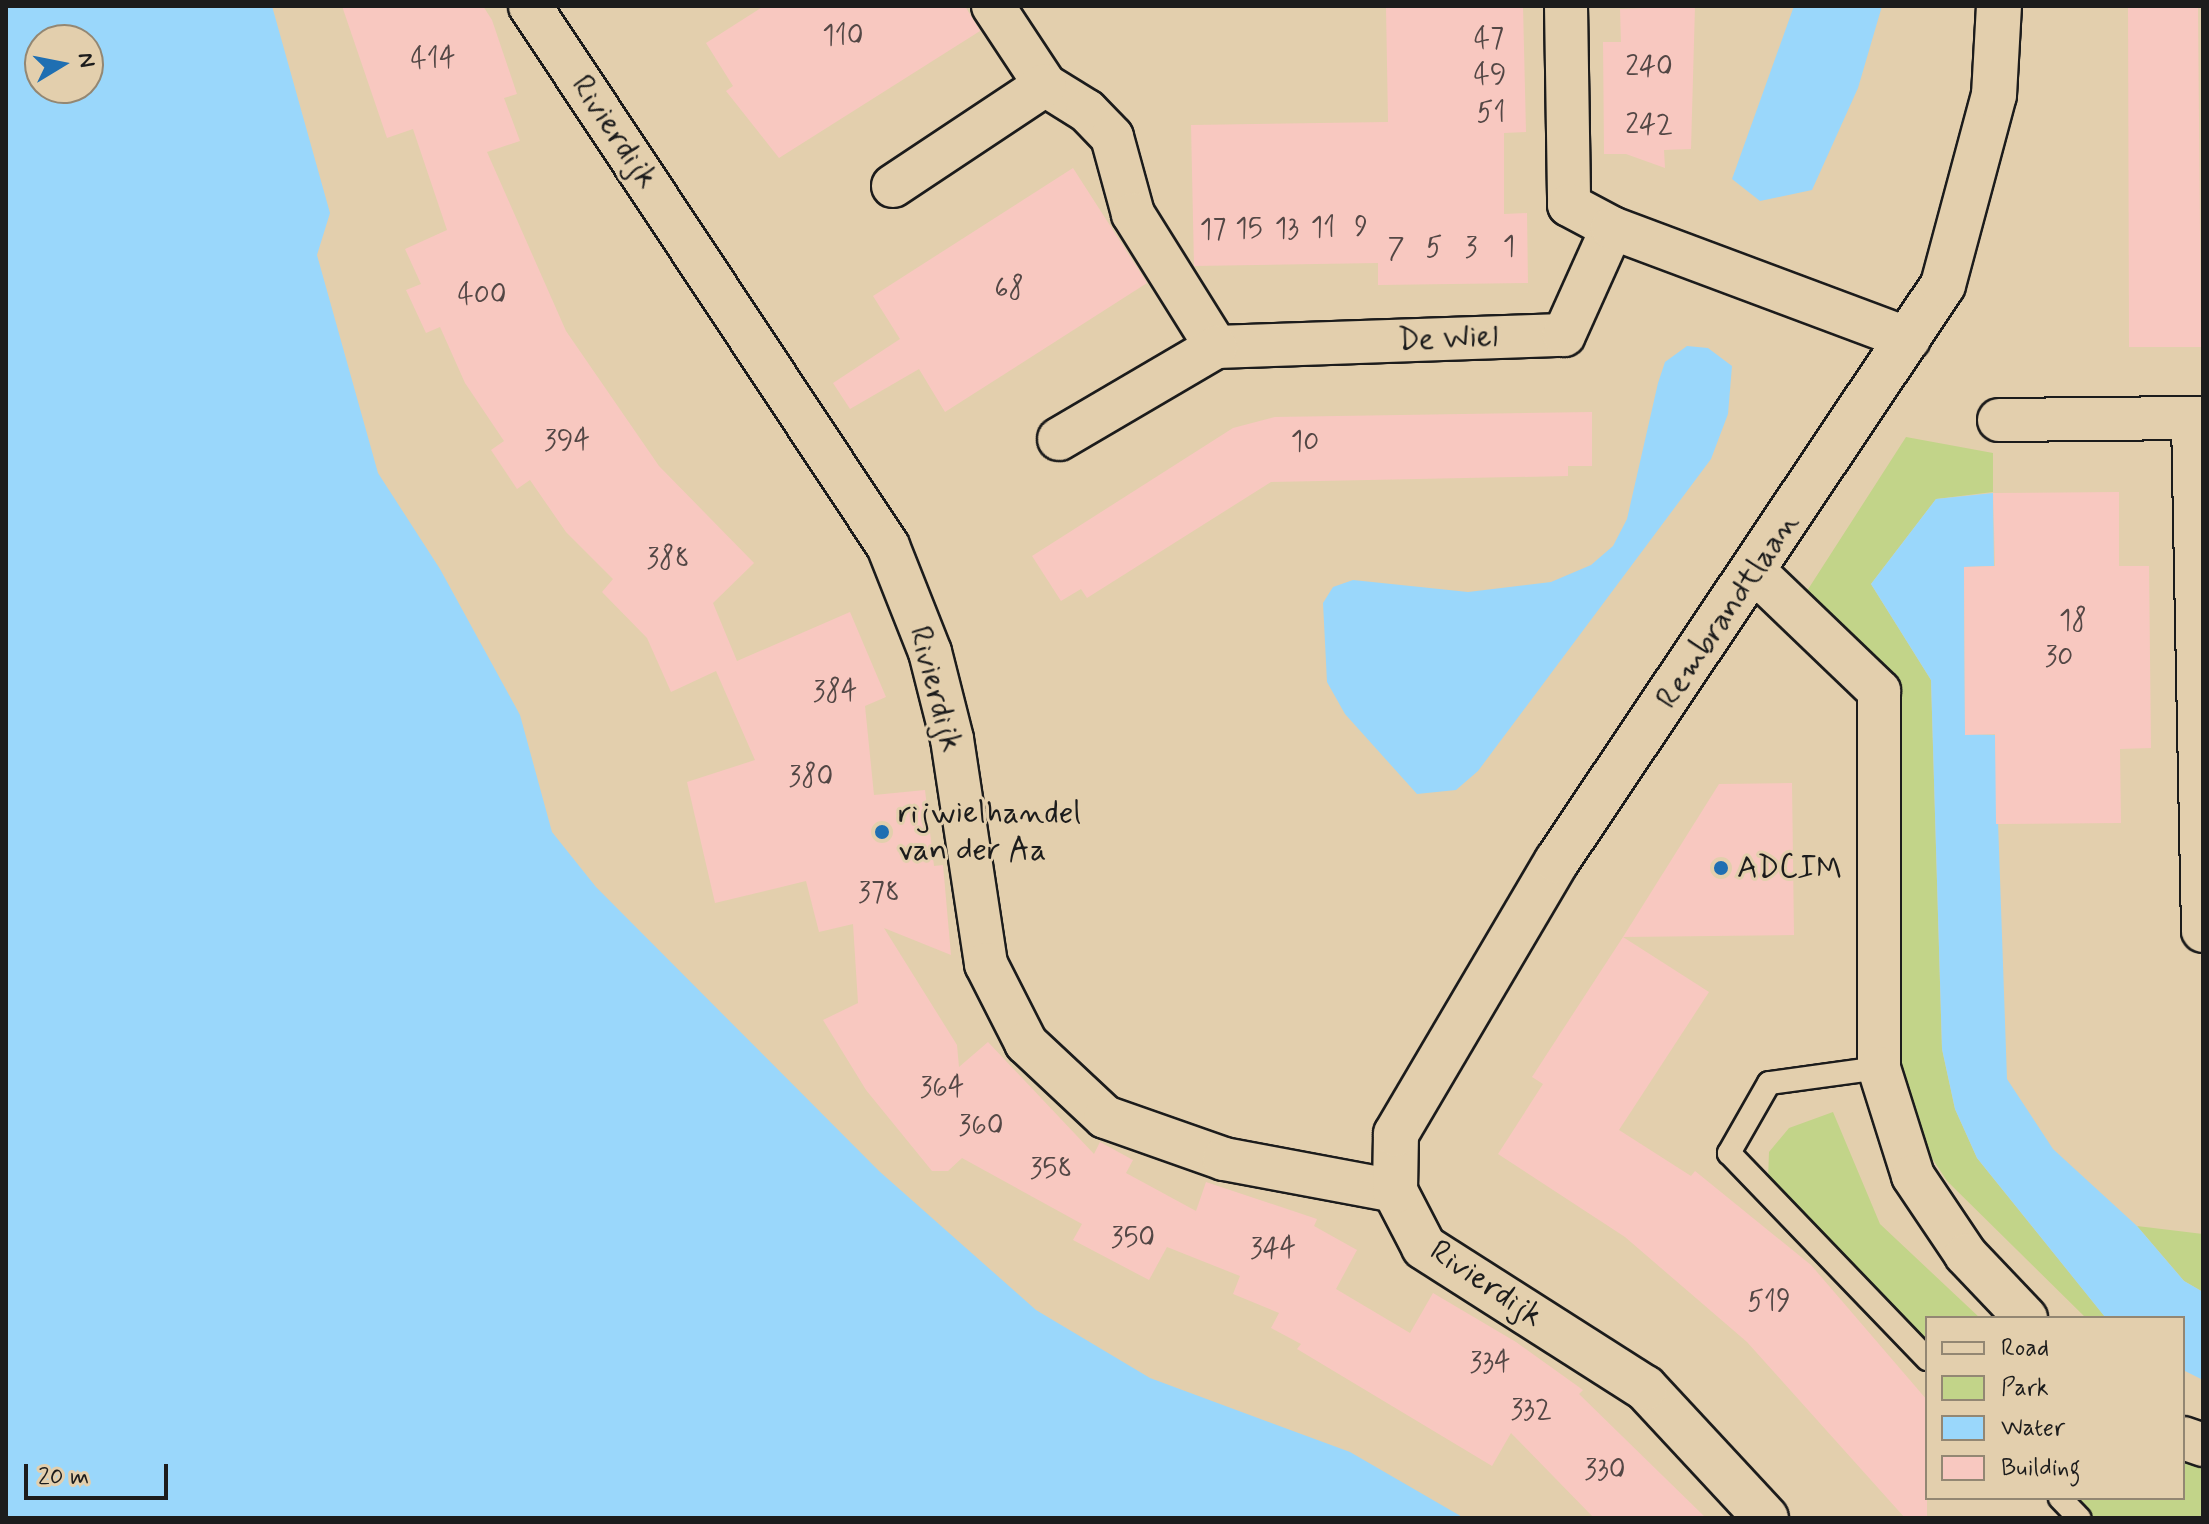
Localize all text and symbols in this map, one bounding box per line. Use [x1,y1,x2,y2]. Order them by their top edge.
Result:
house number: 110 [822,20,864,54]
house number: 47 [1474,23,1504,57]
north arrow [24,24,104,104]
house number: 414 [411,43,455,77]
text: N [71,51,101,70]
house number: 240 [1625,51,1673,85]
house number: 49 [1474,59,1506,93]
street label: Rivierdijk [562,68,666,196]
house number: 51 [1477,97,1505,131]
house number: 242 [1625,109,1673,143]
house number: 9 [1354,211,1368,245]
house number: 11 [1311,212,1335,246]
house number: 15 [1235,213,1263,247]
house number: 13 [1275,213,1299,247]
house number: 17 [1200,214,1226,248]
house number: 1 [1503,231,1515,265]
house number: 5 [1426,232,1442,266]
house number: 3 [1465,232,1477,266]
house number: 7 [1388,233,1404,267]
house number: 68 [994,273,1024,307]
house number: 400 [457,279,507,313]
street label: De Wiel [1396,318,1500,360]
house number: 394 [544,425,590,459]
house number: 10 [1291,426,1319,460]
street label: Rembrandtlaan [1648,506,1808,716]
house number: 388 [646,543,690,577]
house number: 18 [2059,605,2087,639]
street label: Rivierdijk [900,622,970,756]
house number: 30 [2045,641,2073,675]
house number: 384 [813,676,857,710]
house number: 380 [789,761,833,795]
place label: rijwielhandel van der Aa [898,795,1081,870]
marker: rijwielhandel van der Aa [873,823,891,841]
place label: ADCIM [1737,849,1843,887]
marker: ADCIM [1712,859,1730,877]
house number: 378 [858,877,900,911]
house number: 364 [920,1072,964,1106]
house number: 360 [959,1110,1003,1144]
house number: 358 [1030,1153,1072,1187]
house number: 350 [1111,1222,1155,1256]
street label: Rivierdijk [1422,1232,1550,1336]
house number: 344 [1250,1233,1296,1267]
house number: 519 [1747,1286,1791,1320]
legend [1925,1316,2185,1500]
text: Road [2001,1333,2049,1364]
house number: 334 [1470,1347,1510,1381]
text: Park [2001,1373,2049,1404]
house number: 332 [1510,1394,1552,1428]
text: Water [2001,1413,2065,1444]
scale bar [28,1448,172,1498]
text: Building [2001,1453,2081,1484]
house number: 330 [1584,1454,1626,1488]
text: 20 m [38,1462,89,1493]

